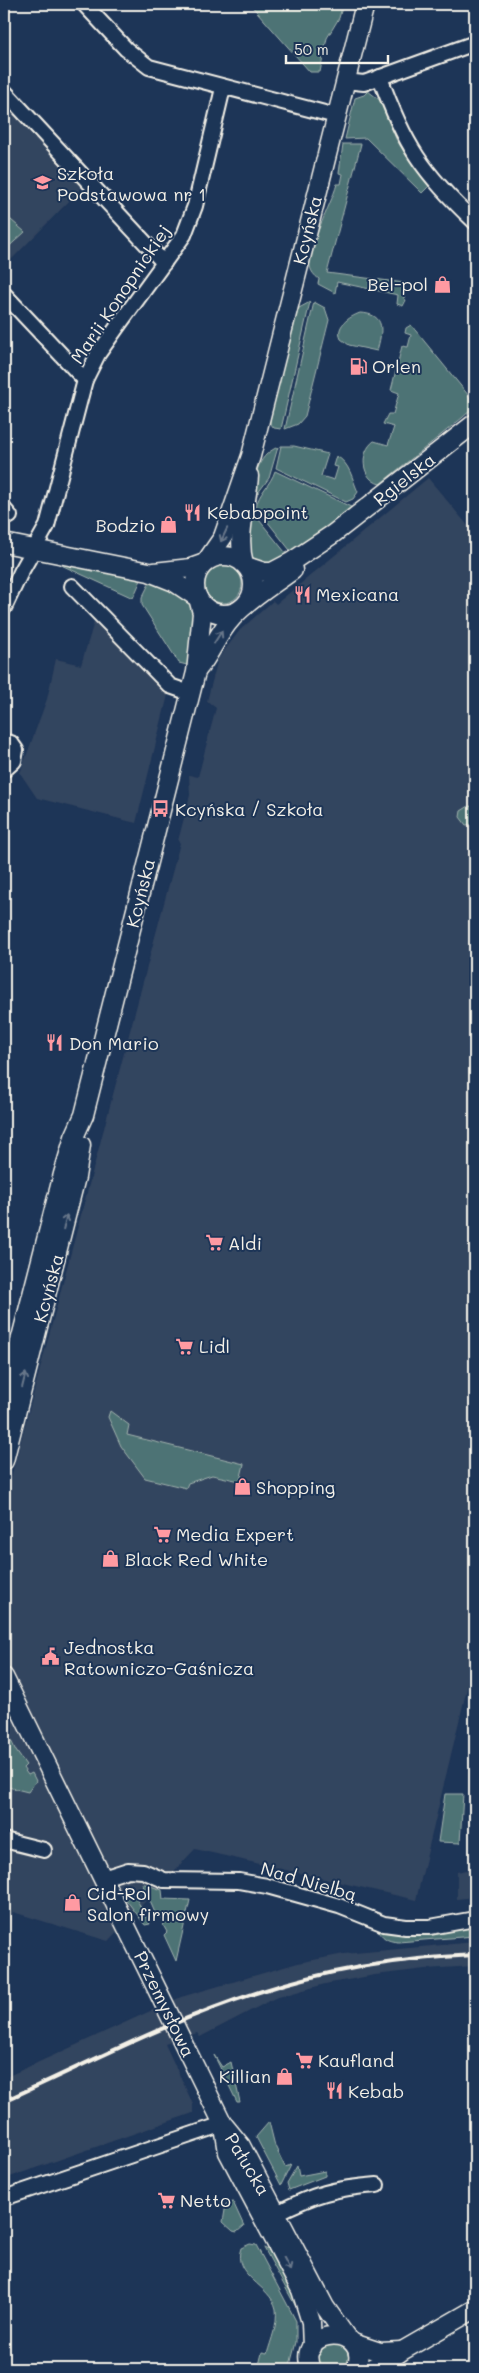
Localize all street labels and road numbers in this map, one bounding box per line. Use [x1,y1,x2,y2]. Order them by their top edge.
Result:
street label: Kcyńska [287,193,327,267]
street label: Marii Konopnickiej [64,220,176,368]
street label: Rgielska [368,447,440,511]
street label: Kcyńska [120,856,160,930]
street label: Kcyńska [27,1251,69,1325]
street label: Nad Nielbą [258,1856,360,1906]
street label: Przemysłowa [129,1947,201,2061]
street label: Pałucka [220,2128,276,2200]

